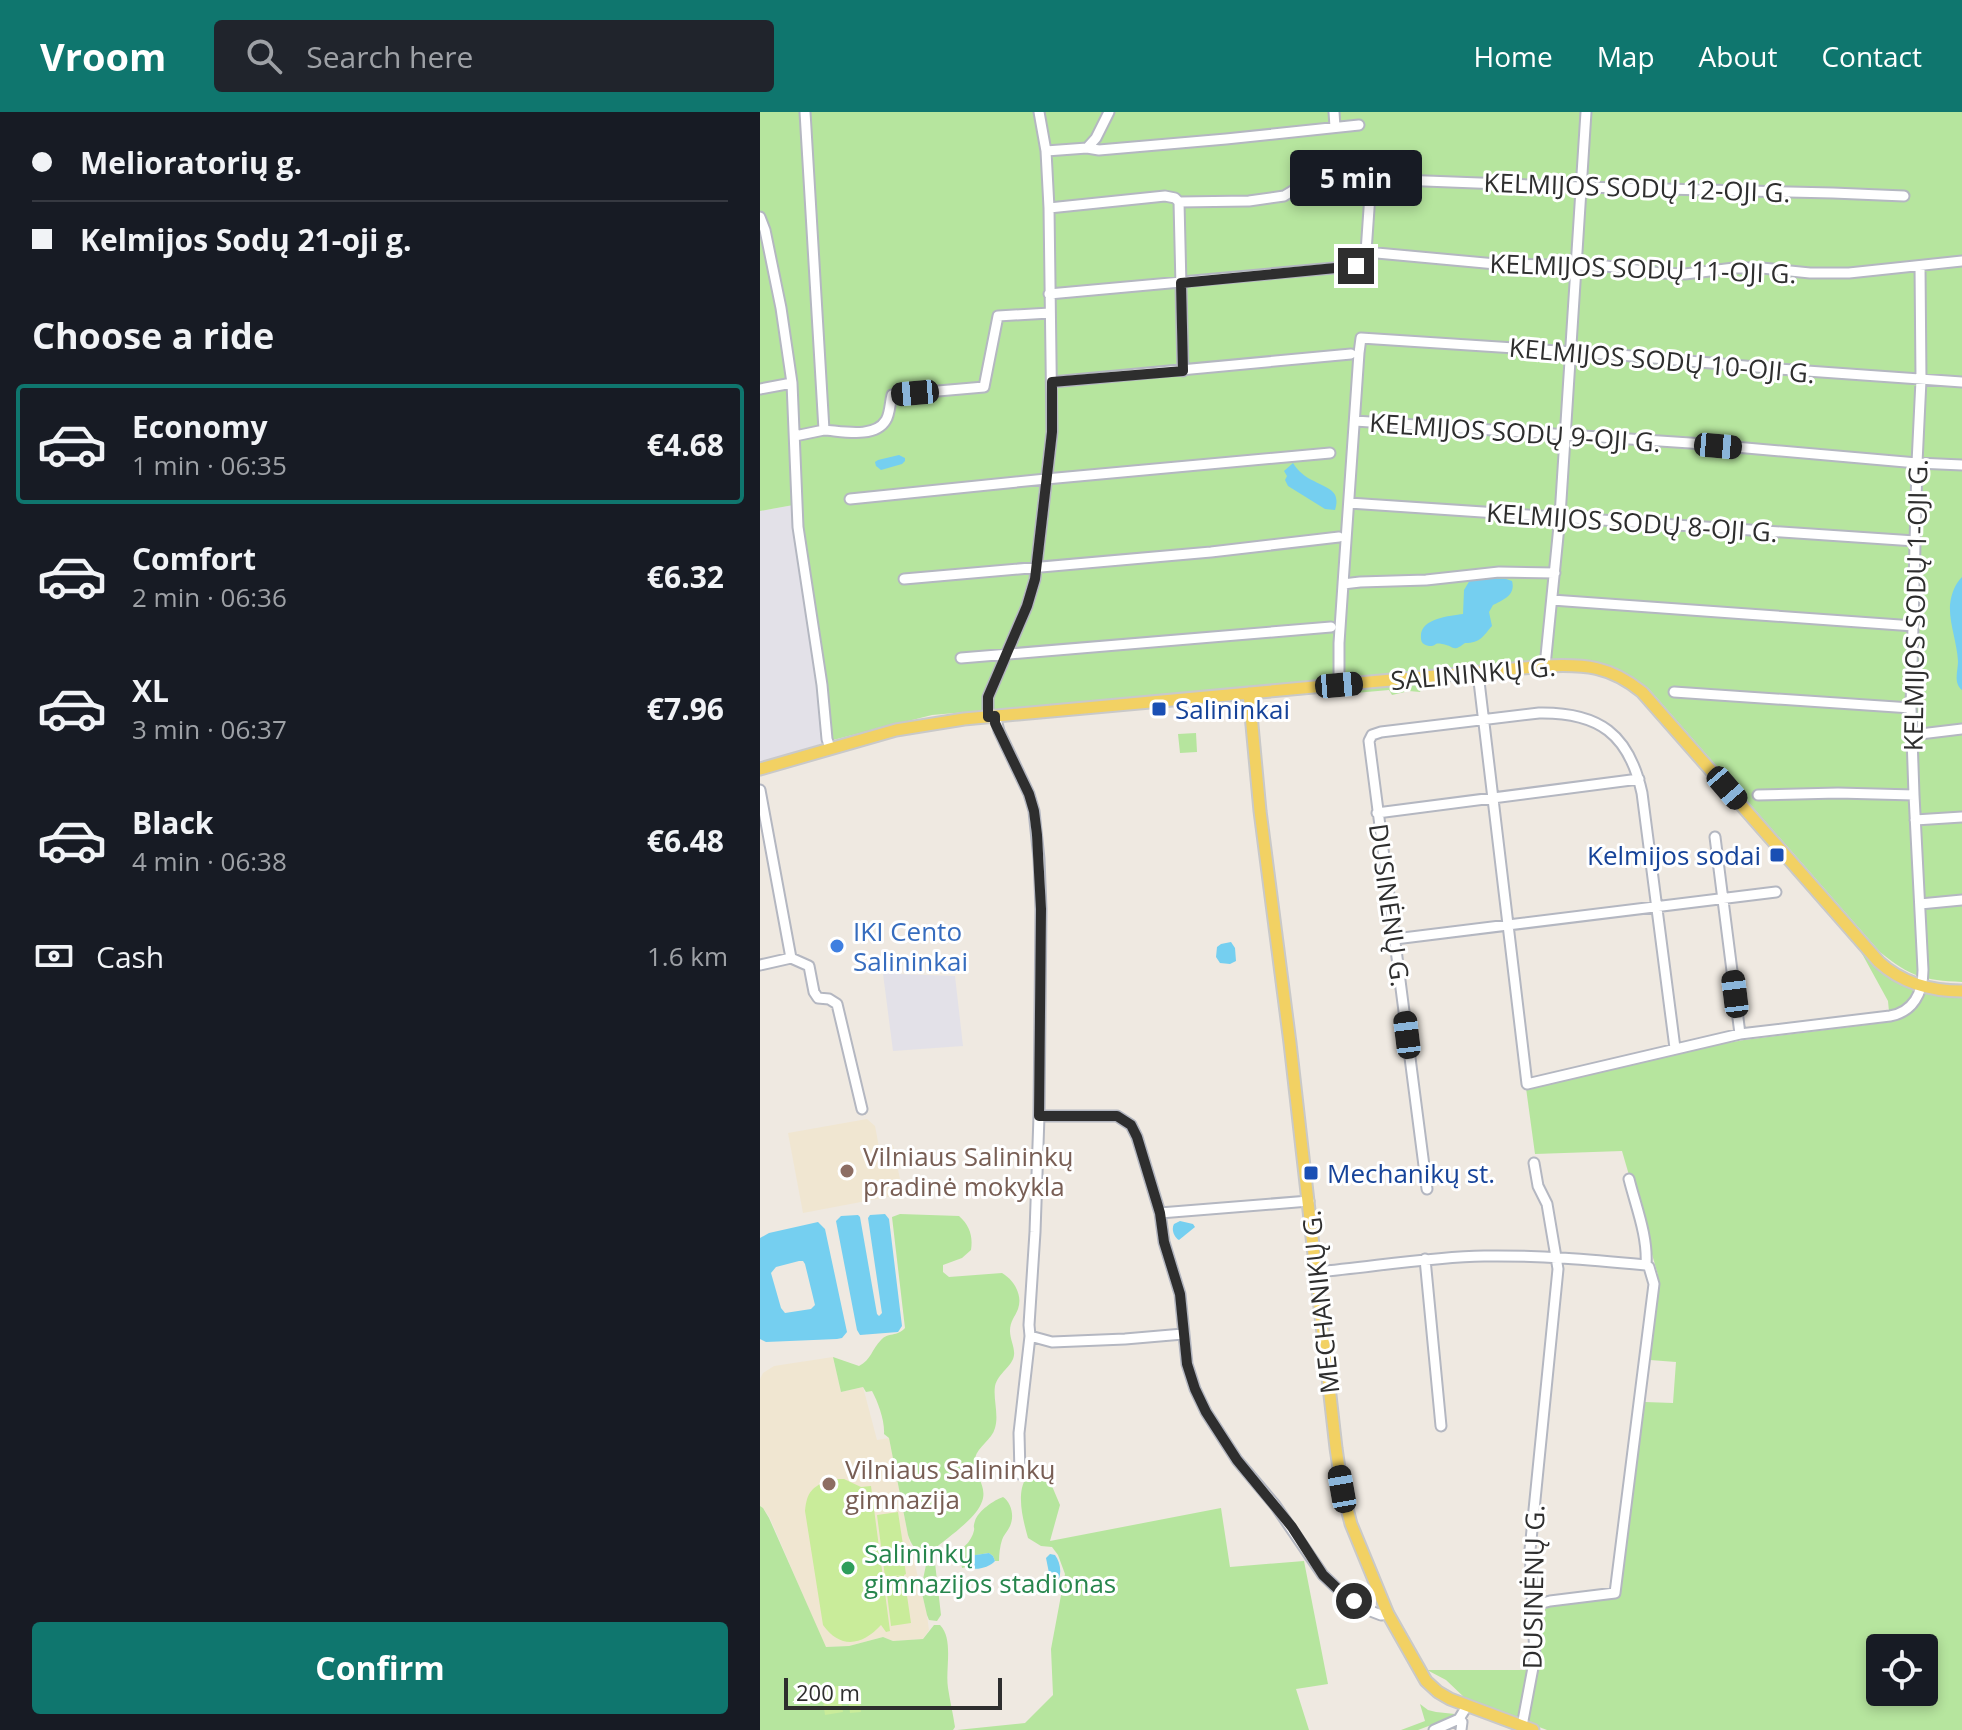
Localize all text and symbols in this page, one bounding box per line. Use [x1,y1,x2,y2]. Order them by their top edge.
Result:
search box [214,20,774,92]
text: Vroom [40,30,166,82]
icon: search [242,34,286,78]
text: Search here [306,36,473,77]
text: Home [1474,37,1553,75]
text: Map [1597,37,1655,75]
text: About [1699,37,1777,75]
text: Contact [1821,37,1922,75]
text: Melioratorių g. [80,142,302,183]
callout: 5 min [1290,150,1422,206]
text: 5 min [1320,160,1392,196]
street label: KELMIJOS SODŲ 12-OJI G. [1483,164,1791,210]
text: Kelmijos Sodų 21-oji g. [80,219,412,260]
street label: KELMIJOS SODŲ 11-OJI G. [1489,245,1797,291]
route end [1338,248,1374,284]
text: Choose a ride [32,311,274,360]
street label: KELMIJOS SODŲ 10-OJI G. [1508,329,1816,391]
car [890,379,940,407]
street label: KELMIJOS SODŲ 9-OJI G. [1368,404,1662,460]
text: Economy [132,406,268,447]
icon: car [36,408,108,480]
text: €4.68 [647,424,724,465]
car [1693,432,1743,460]
text: 1 min · 06:35 [132,447,287,483]
street label: KELMIJOS SODŲ 1-OJI G. [1894,459,1936,751]
street label: KELMIJOS SODŲ 8-OJI G. [1485,494,1779,550]
text: Comfort [132,538,256,579]
icon: car [36,540,108,612]
text: €6.32 [647,556,724,597]
text: 2 min · 06:36 [132,579,287,615]
street label: SALININKŲ G. [1389,648,1557,698]
text: XL [132,670,169,711]
car [1314,671,1364,699]
icon: car [36,672,108,744]
text: €7.96 [647,688,724,729]
place label: Salininkai [1175,691,1290,727]
marker: Salininkai [1150,700,1168,718]
text: 3 min · 06:37 [132,711,287,747]
car [1702,762,1752,814]
text: Black [132,802,213,843]
icon: car [36,804,108,876]
text: €6.48 [647,820,724,861]
street label: DUSINĖNŲ G. [1361,821,1419,989]
place label: Kelmijos sodai [1587,837,1761,873]
text: 4 min · 06:38 [132,843,287,879]
marker: Kelmijos sodai [1768,846,1786,864]
place label: IKI Cento Salininkai [853,913,968,979]
icon: cash [32,934,76,978]
text: Cash [96,936,164,977]
marker: IKI Cento Salininkai [828,937,846,955]
text: 1.6 km [647,938,728,974]
car [1720,969,1750,1019]
car [1392,1010,1422,1060]
place label: Vilniaus Salininkų pradinė mokykla [863,1138,1074,1204]
place label: Mechanikų st. [1327,1155,1495,1191]
marker: Vilniaus Salininkų pradinė mokykla [838,1162,856,1180]
marker: Mechanikų st. [1302,1164,1320,1182]
street label: MECHANIKŲ G. [1292,1209,1348,1395]
place label: Vilniaus Salininkų gimnazija [845,1451,1056,1517]
car [1326,1463,1358,1515]
marker: Vilniaus Salininkų gimnazija [820,1475,838,1493]
street label: DUSINĖNŲ G. [1514,1505,1552,1669]
place label: Salininkų gimnazijos stadionas [864,1535,1116,1601]
marker: Salininkų gimnazijos stadionas [839,1559,857,1577]
route start [1336,1583,1372,1619]
button: Confirm [32,1622,728,1714]
map controls [1866,1634,1938,1706]
button: locate [1866,1634,1938,1706]
scale bar [784,1674,1002,1710]
text: 200 m [796,1677,860,1707]

